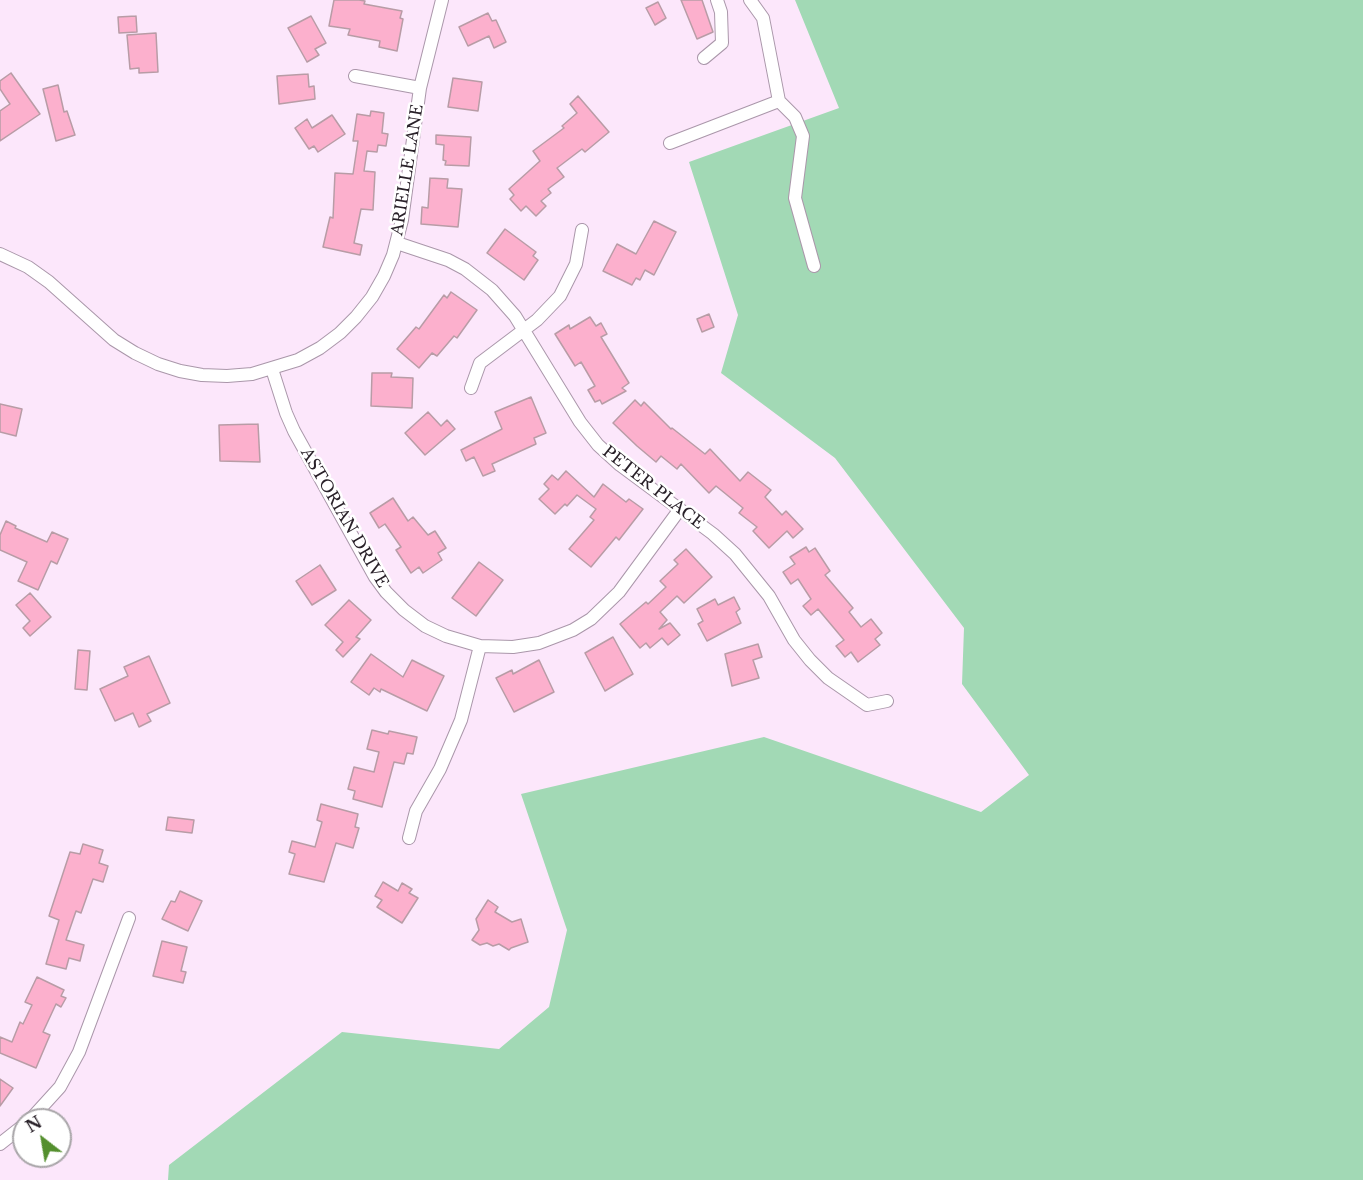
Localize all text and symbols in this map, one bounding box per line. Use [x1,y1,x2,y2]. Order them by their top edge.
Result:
street label: ARIELLE LANE [388,103,428,237]
street label: PETER PLACE [598,442,708,534]
street label: ASTORIAN DRIVE [296,445,392,591]
north arrow [12,1108,72,1168]
text: N [22,1112,45,1137]

